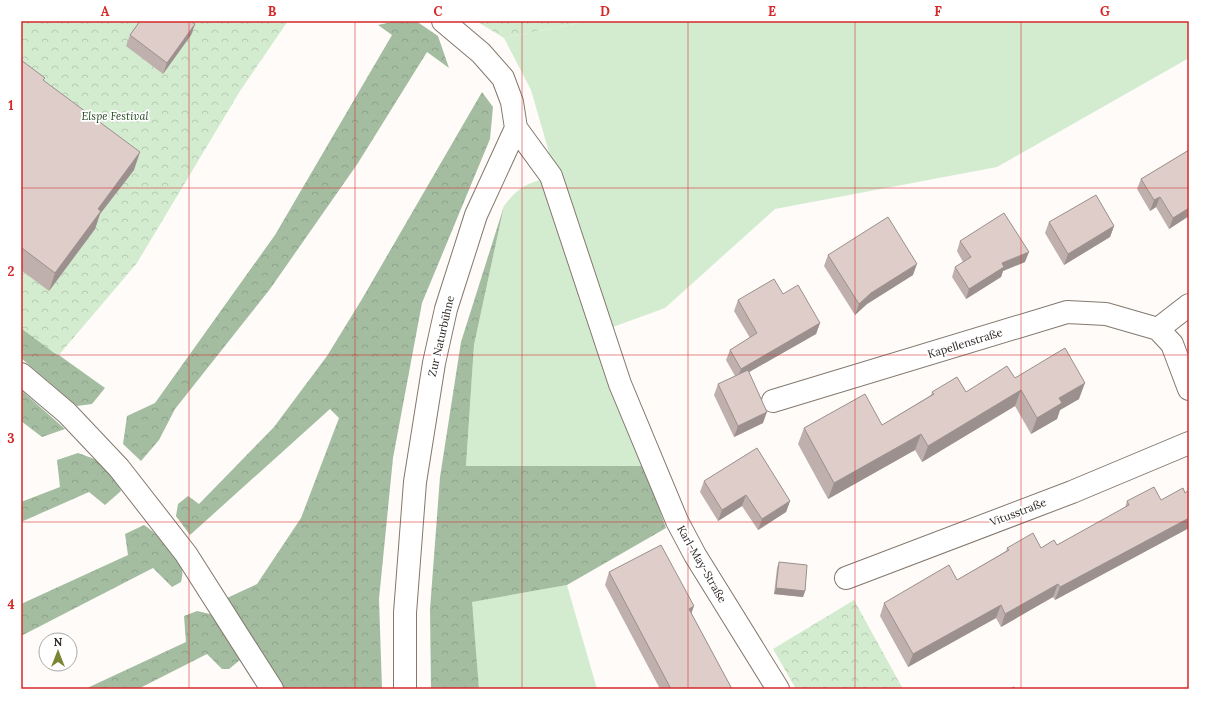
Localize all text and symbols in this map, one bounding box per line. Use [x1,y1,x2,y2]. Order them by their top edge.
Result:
text: A [101,3,110,20]
text: B [268,3,277,20]
text: C [434,3,443,20]
text: D [600,3,610,20]
text: E [768,3,776,20]
text: F [934,3,942,20]
text: G [1100,3,1110,20]
text: 1 [8,97,14,114]
park label: Elspe Festival [81,109,149,123]
text: 2 [8,263,15,280]
street label: Zur Naturbühne [425,294,457,378]
street label: Kapellenstraße [926,325,1004,361]
text: 3 [7,430,15,447]
street label: Vitusstraße [987,495,1048,530]
street label: Karl-May-Straße [674,523,730,605]
text: 4 [7,596,15,613]
north arrow [38,632,78,672]
text: N [54,635,63,649]

